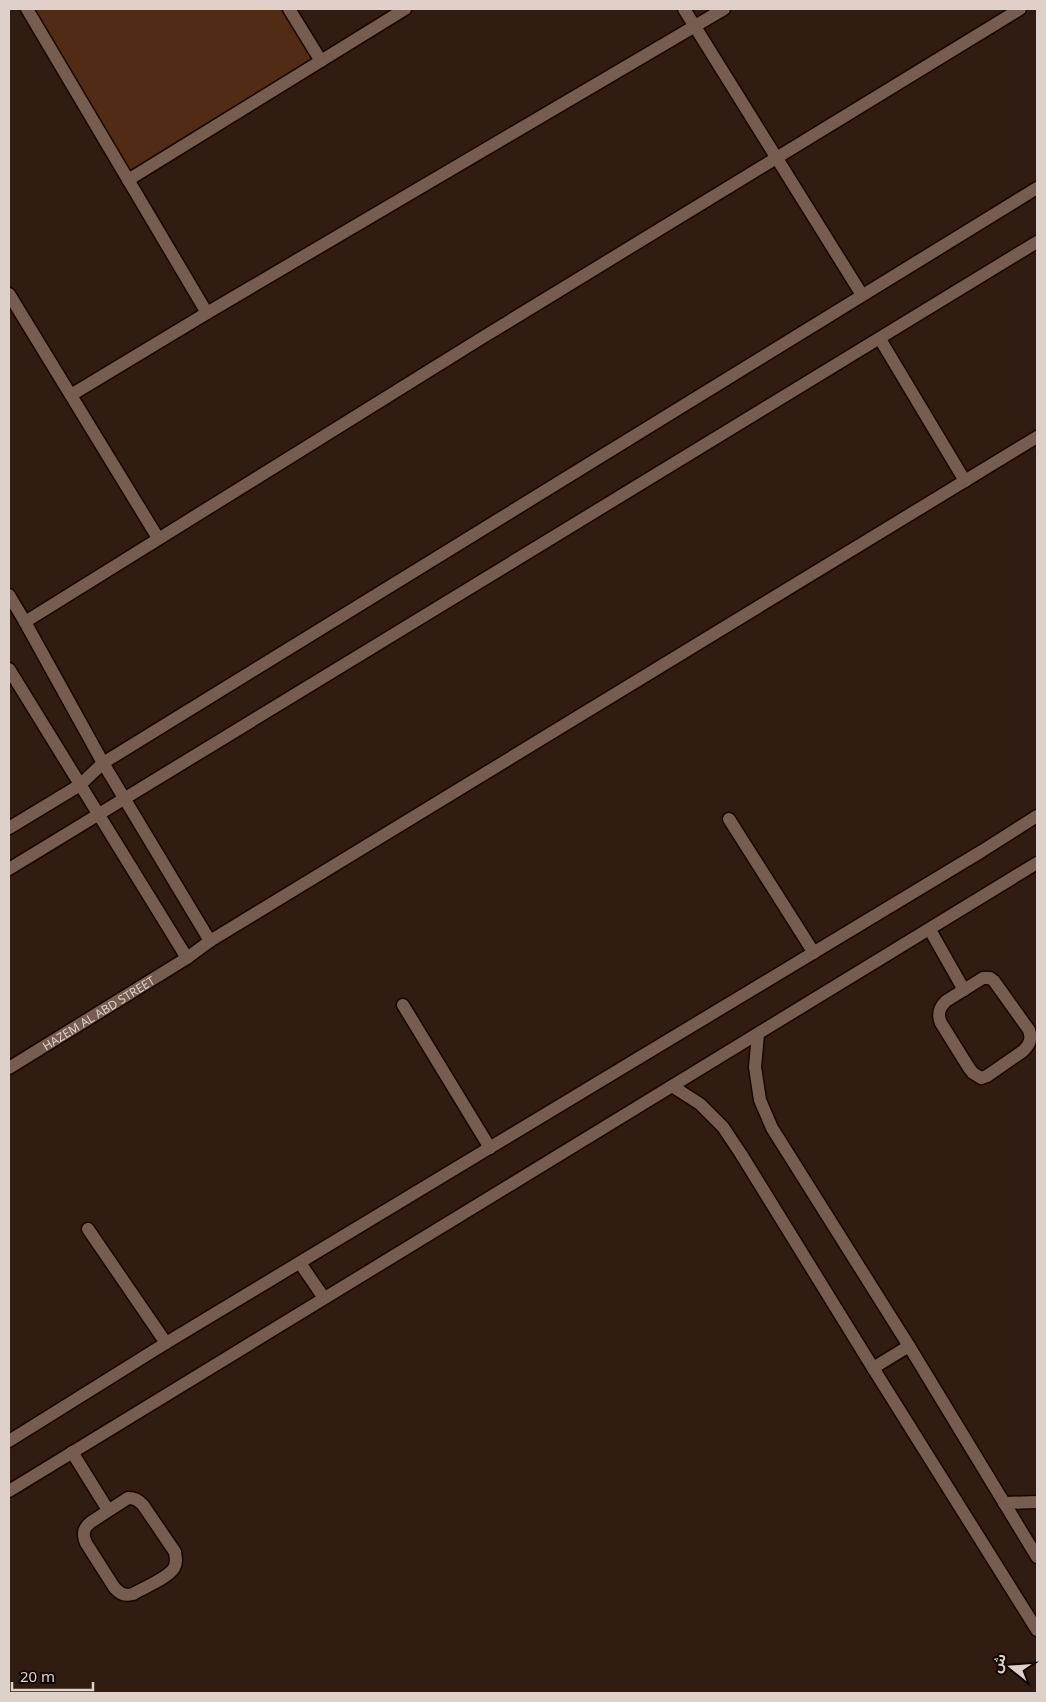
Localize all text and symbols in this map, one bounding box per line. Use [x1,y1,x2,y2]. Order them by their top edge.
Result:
street label: HAZEM AL ABD STREET [39,971,158,1054]
north arrow [986,1642,1036,1692]
text: ش [986,1651,1010,1675]
scale bar [12,1660,94,1692]
text: 20 m [20,1666,55,1686]

